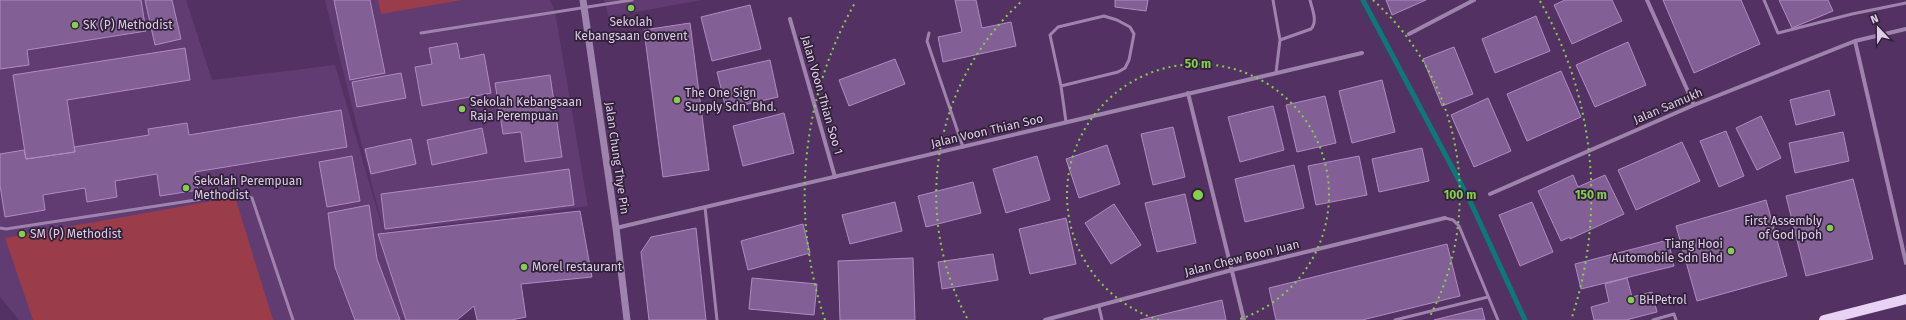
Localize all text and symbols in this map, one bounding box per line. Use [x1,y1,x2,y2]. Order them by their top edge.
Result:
marker: Sekolah Kebangsaan Convent [626,3,636,13]
north arrow [1858,8,1898,48]
text: N [1869,12,1880,27]
place label: Sekolah Kebangsaan Convent [574,15,688,43]
place label: SK (P) Methodist [83,18,173,32]
marker: SK (P) Methodist [70,20,80,30]
street label: Jalan Voon Thian Soo 1 [798,34,846,156]
text: 50 m [1185,57,1211,71]
street label: Jalan Samukh [1631,85,1705,127]
place label: The One Sign Supply Sdn. Bhd. [685,86,777,114]
place label: Sekolah Kebangsaan Raja Perempuan [470,95,582,123]
marker: The One Sign Supply Sdn. Bhd. [672,95,682,105]
street label: Jalan Chung Thye Pin [602,101,632,215]
marker: Sekolah Kebangsaan Raja Perempuan [457,104,467,114]
street label: Jalan Voon Thian Soo [930,111,1044,151]
place label: Sekolah Perempuan Methodist [194,174,302,202]
marker: Sekolah Perempuan Methodist [181,183,191,193]
centre of rings [1191,188,1205,202]
text: 100 m [1444,188,1476,202]
text: 150 m [1575,188,1607,202]
place label: First Assembly of God Ipoh [1744,214,1822,242]
marker: First Assembly of God Ipoh [1825,223,1835,233]
place label: SM (P) Methodist [30,227,122,241]
marker: SM (P) Methodist [17,229,27,239]
street label: Jalan Chew Boon Juan [1183,237,1301,279]
place label: Tiang Hooi Automobile Sdn Bhd [1612,237,1723,265]
marker: Tiang Hooi Automobile Sdn Bhd [1726,246,1736,256]
place label: Morel restaurant [532,260,623,274]
marker: Morel restaurant [519,262,529,272]
place label: BHPetrol [1639,293,1687,307]
marker: BHPetrol [1626,295,1636,305]

